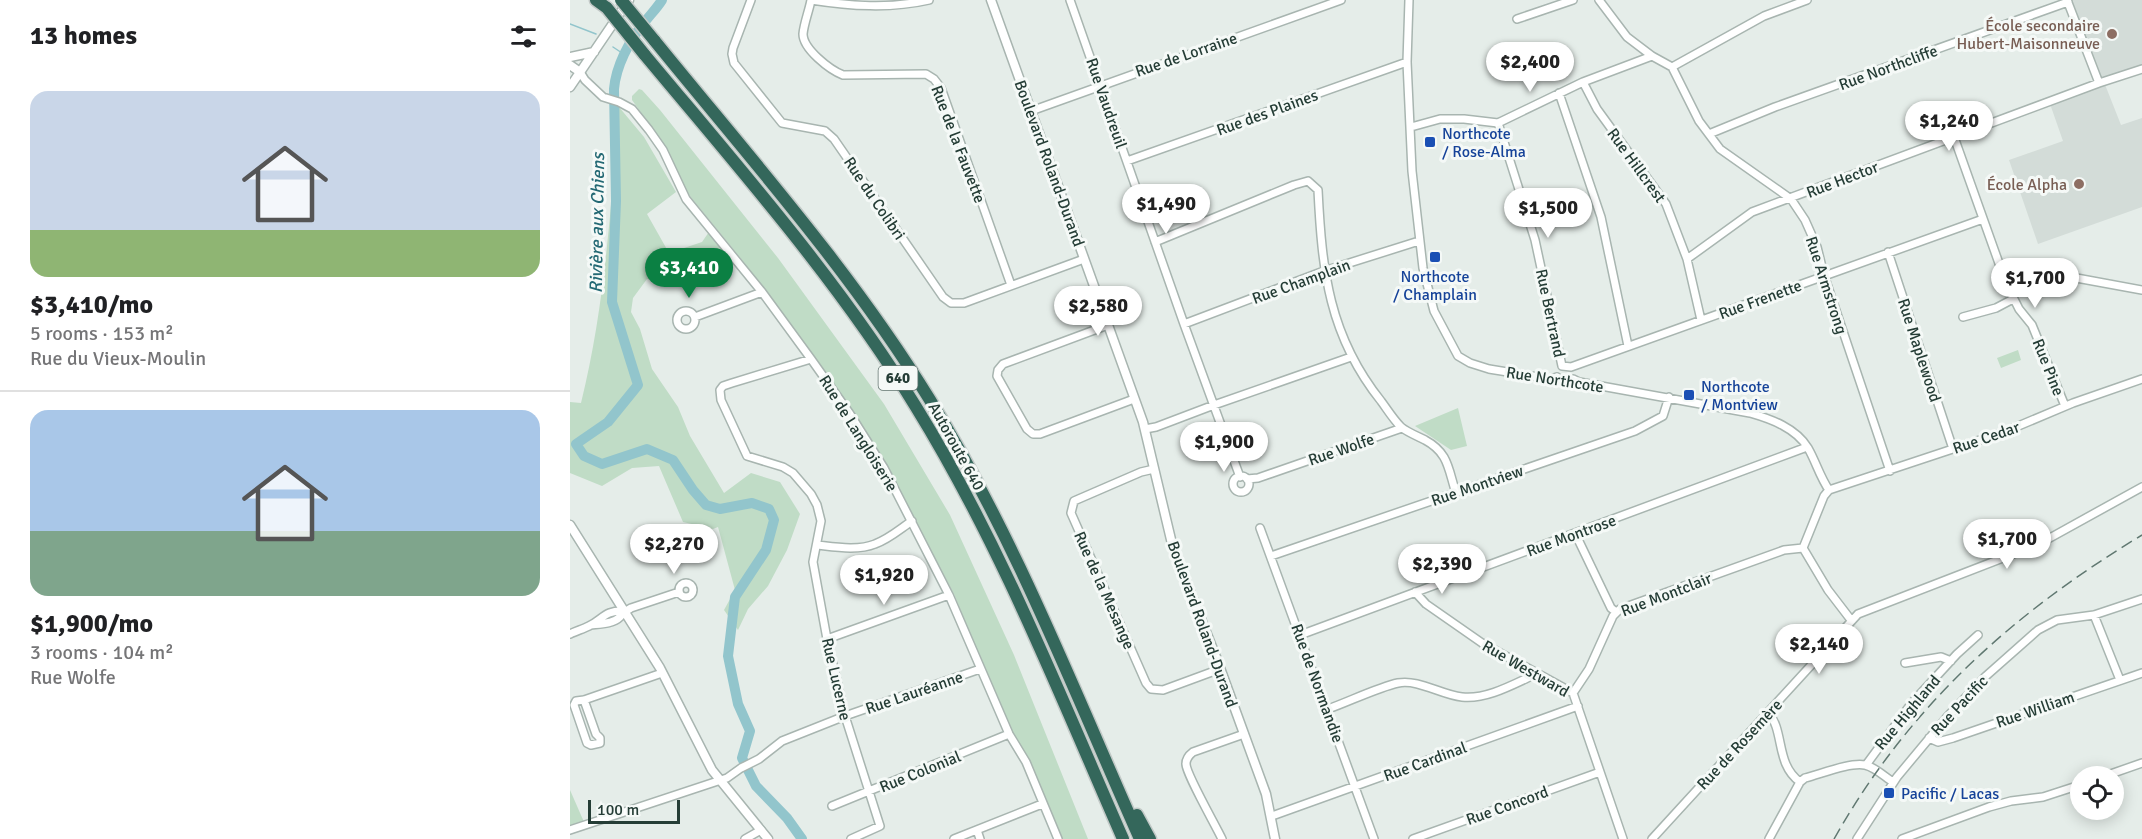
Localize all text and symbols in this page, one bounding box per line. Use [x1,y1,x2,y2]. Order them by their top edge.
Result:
place label: École secondaire Hubert-Maisonneuve [1957,16,2100,54]
text: 13 homes [30,20,137,52]
icon: filters [507,20,540,53]
marker: École secondaire Hubert-Maisonneuve [2105,27,2119,41]
street label: Rue de Lorraine [1133,28,1240,82]
street label: Rue Northcliffe [1836,41,1941,95]
pin: $2,400 [1481,42,1579,93]
text: $2,400 [1500,49,1560,74]
street label: Rue Vaudreuil [1081,55,1131,152]
street label: Boulevard Roland-Durand [1010,77,1089,249]
street label: Rue de la Fauvette [926,83,990,206]
street label: Rue des Plaines [1214,85,1321,141]
pin: $1,240 [1900,101,1998,152]
text: $1,240 [1919,108,1979,133]
place label: Northcote / Rose-Alma [1442,124,1526,162]
street label: Rue Hillcrest [1602,124,1670,207]
icon: home [231,130,339,238]
marker: Northcote / Rose-Alma [1423,135,1437,149]
water label: Rivière aux Chiens [585,151,609,293]
street label: Rue du Colibri [839,153,909,244]
street label: Rue Hector [1804,157,1881,203]
place label: École Alpha [1987,175,2067,195]
marker: École Alpha [2072,177,2086,191]
pin: $1,490 [1117,184,1215,235]
pin: $1,500 [1499,188,1597,239]
text: $1,490 [1136,191,1196,216]
text: $1,500 [1518,195,1578,220]
street label: Rue Armstrong [1801,234,1851,337]
pin: $3,410 [640,248,738,299]
marker: Northcote / Champlain [1428,250,1442,264]
text: $3,410 [659,255,719,280]
street label: Rue Champlain [1249,255,1353,309]
pin: $1,700 [1986,258,2084,309]
text: $1,700 [2005,265,2065,290]
place label: Northcote / Champlain [1393,267,1477,305]
street label: Rue Bertrand [1531,267,1569,359]
street label: Rue Frenette [1716,276,1805,324]
pin: $2,580 [1049,286,1147,337]
text: $3,410/mo [30,289,153,321]
text: $2,580 [1068,293,1128,318]
street label: Rue Maplewood [1893,296,1945,405]
text: 5 rooms · 153 m² [30,321,174,346]
street label: Rue Pine [2028,336,2069,399]
text: Rue du Vieux-Moulin [30,346,206,371]
street label: Rue Northcote [1505,362,1605,398]
road number: 640 [878,366,918,390]
street label: Rue de Langloiserie [814,372,902,496]
place label: Northcote / Montview [1701,377,1778,415]
marker: Northcote / Montview [1682,388,1696,402]
street label: Autoroute 640 [924,399,989,494]
street label: Rue Cedar [1950,417,2023,459]
pin: $1,900 [1175,422,1273,473]
text: $1,900 [1194,429,1254,454]
street label: Rue Wolfe [1306,429,1377,471]
icon: home [231,449,339,557]
street label: Rue Montview [1429,461,1526,511]
street label: Rue Montrose [1524,510,1619,561]
pin: $1,700 [1958,519,2056,570]
pin: $2,270 [625,524,723,575]
text: $1,700 [1977,526,2037,551]
street label: Rue de la Mesange [1069,528,1139,653]
text: $2,270 [644,531,704,556]
street label: Boulevard Roland-Durand [1163,538,1242,710]
pin: $2,390 [1393,544,1491,595]
text: $2,390 [1412,551,1472,576]
pin: $1,920 [835,555,933,606]
text: $1,920 [854,562,914,587]
street label: Rue Montclair [1618,568,1715,621]
text: $1,900/mo [30,608,153,640]
street label: Rue de Normandie [1286,621,1348,745]
pin: $2,140 [1770,624,1868,675]
text: $2,140 [1789,631,1849,656]
street label: Rue Lucerne [817,636,855,723]
street label: Rue Westward [1479,636,1572,702]
text: 3 rooms · 104 m² [30,640,174,665]
text: Rue Wolfe [30,665,116,690]
street label: Rue Lauréanne [863,667,966,719]
street label: Rue Highland [1871,671,1945,754]
street label: Rue Pacific [1927,671,1993,740]
street label: Rue William [1993,687,2077,733]
street label: Rue de Rosemère [1693,695,1787,794]
street label: Rue Cardinal [1381,738,1470,786]
street label: Rue Colonial [877,746,964,797]
map controls [2070,766,2124,820]
button: locate [2070,766,2124,820]
street label: Rue Concord [1463,782,1551,830]
place label: Pacific / Lacas [1901,784,1999,804]
marker: Pacific / Lacas [1882,786,1896,800]
scale bar [588,797,680,824]
text: 100 m [597,800,639,820]

